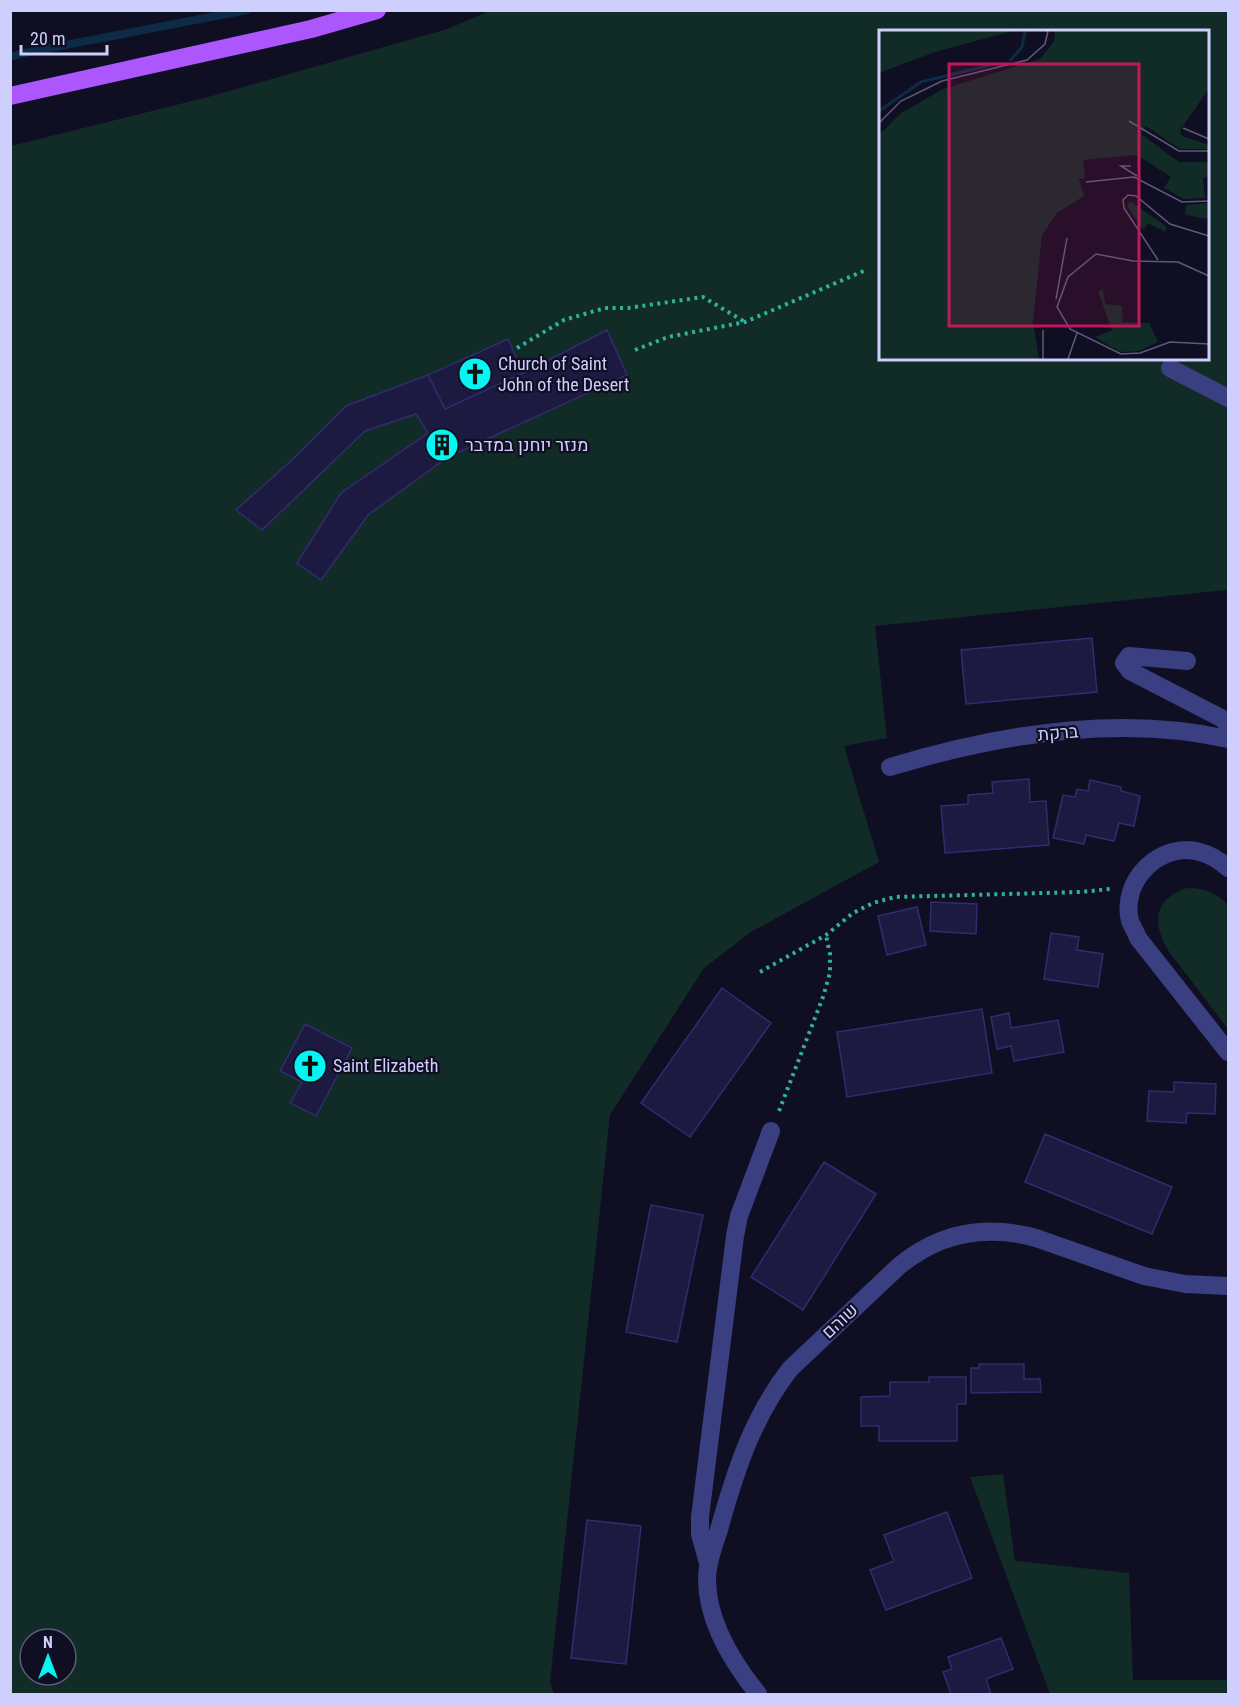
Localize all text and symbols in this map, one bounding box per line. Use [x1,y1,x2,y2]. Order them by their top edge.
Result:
scale bar [21,18,106,56]
text: 20 m [30,28,65,49]
inset map [879,30,1209,360]
place label: Church of Saint John of the Desert [498,353,629,395]
church icon: Church of Saint John of the Desert [457,356,493,392]
building icon: מנזר יוחנן במדבר [424,427,460,463]
place label: מנזר יוחנן במדבר [465,434,588,455]
street label: ברקת [1037,720,1080,745]
church icon: Saint Elizabeth [292,1048,328,1084]
place label: Saint Elizabeth [333,1055,438,1076]
street label: שוהם [817,1299,862,1343]
north arrow [18,1627,78,1687]
text: N [43,1633,53,1652]

